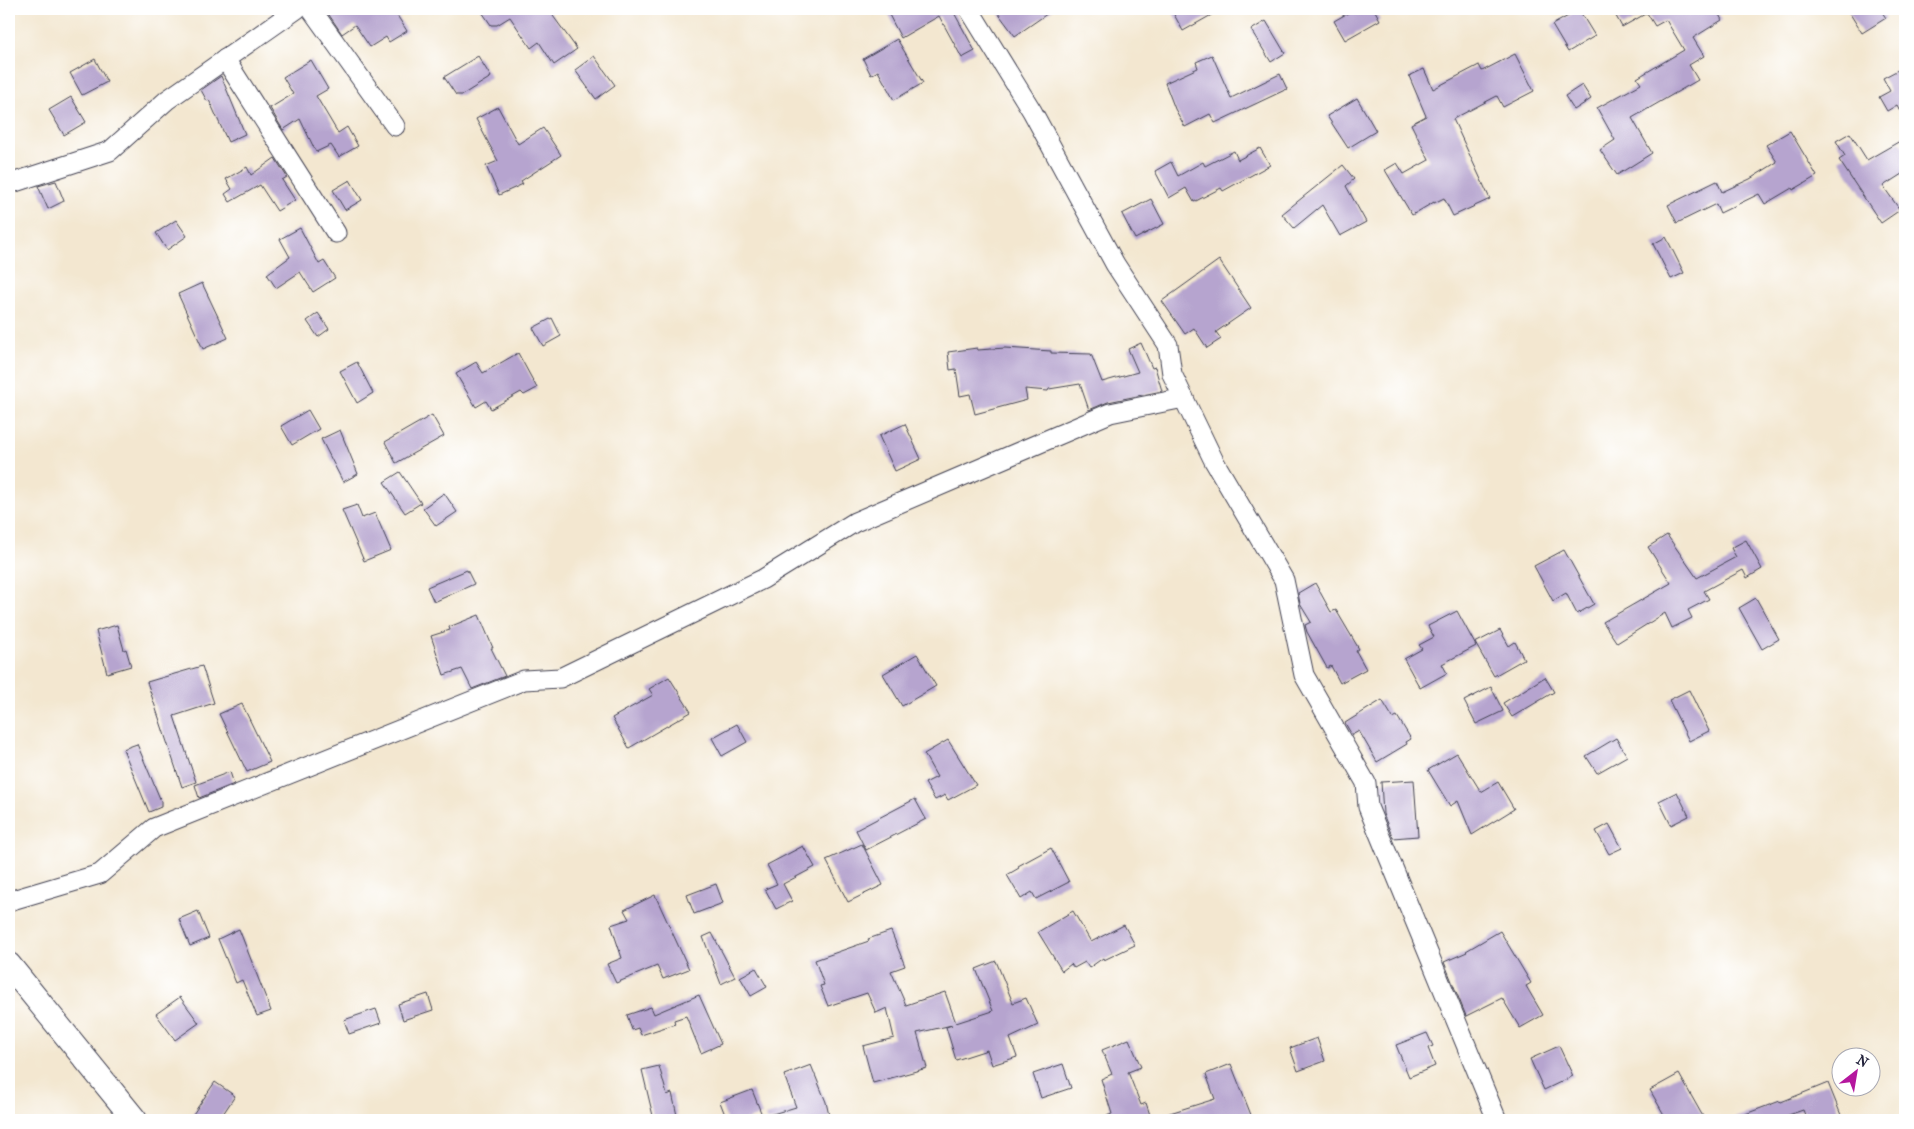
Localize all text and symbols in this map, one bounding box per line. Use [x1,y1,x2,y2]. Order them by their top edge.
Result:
north arrow [1832,1046,1882,1096]
text: N [1854,1051,1872,1072]

